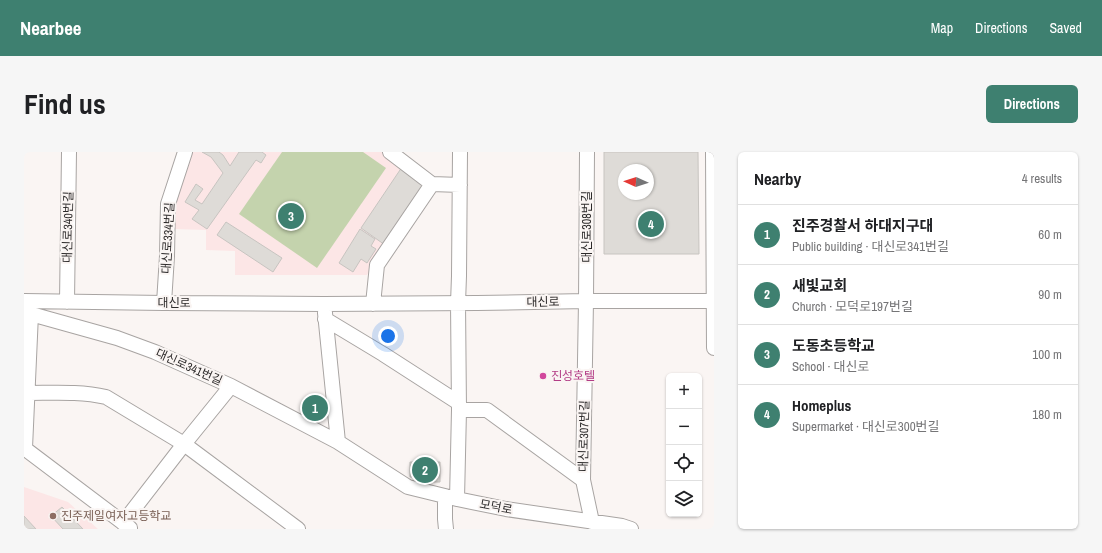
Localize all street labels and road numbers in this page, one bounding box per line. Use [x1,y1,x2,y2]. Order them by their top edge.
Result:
street label: 대신로340번길 [59,191,77,263]
street label: 대신로308번길 [579,191,595,263]
street label: 대신로334번길 [158,202,178,274]
street label: 대신로 [526,294,560,310]
street label: 대신로 [157,295,191,311]
street label: 대신로341번길 [153,345,225,389]
street label: 대신로307번길 [575,400,593,472]
street label: 모덕로 [478,496,514,518]

